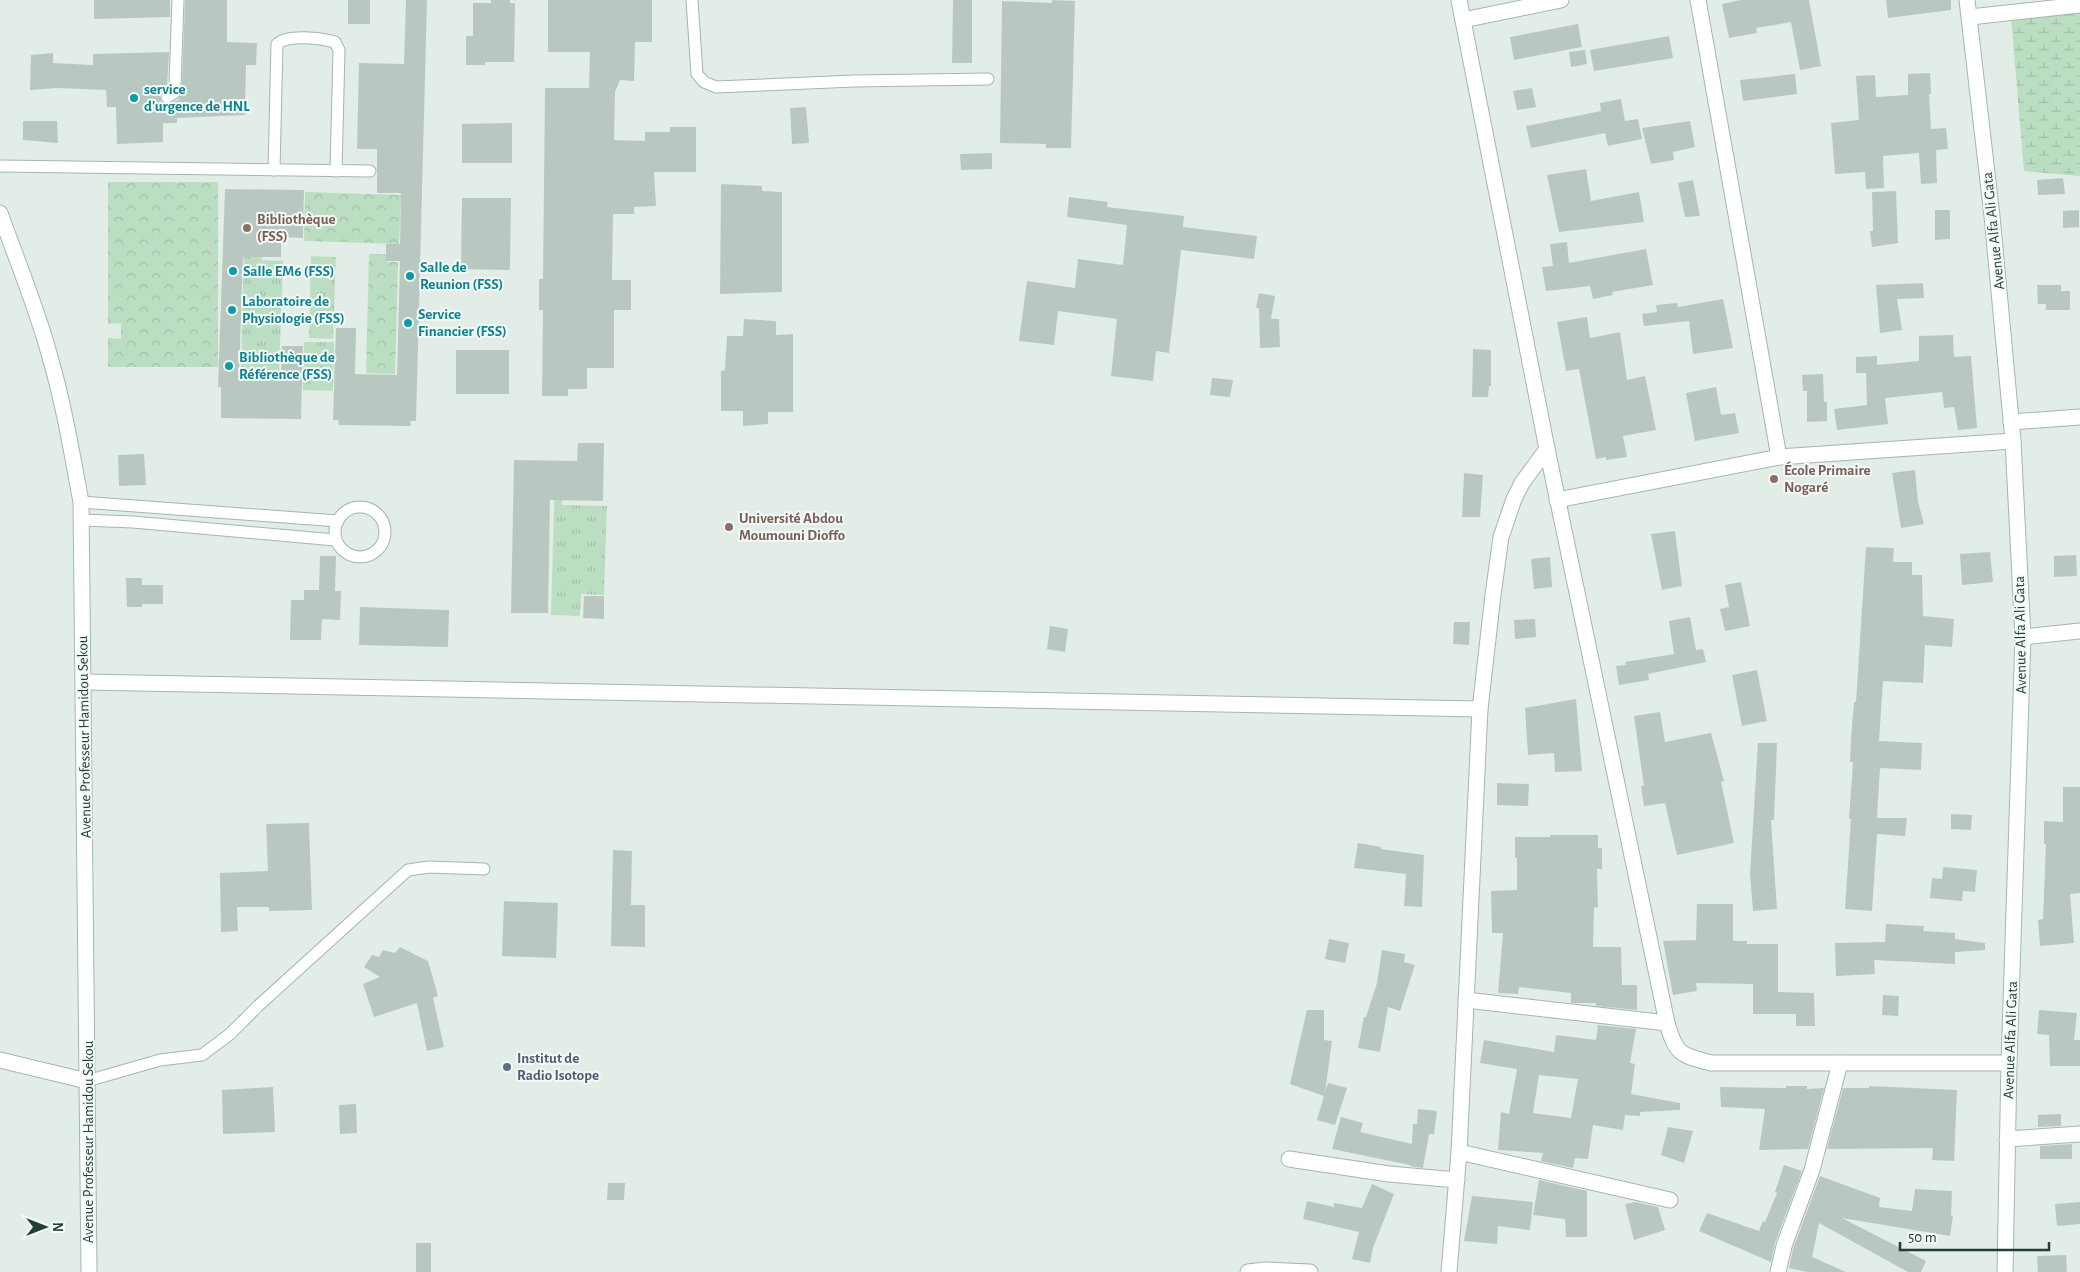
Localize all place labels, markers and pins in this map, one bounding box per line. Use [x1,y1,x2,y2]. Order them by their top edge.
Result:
place label: service d'urgence de HNL [144,82,250,114]
marker: service d'urgence de HNL [128,92,140,104]
place label: Bibliothèque (FSS) [257,212,336,244]
marker: Bibliothèque (FSS) [241,222,253,234]
place label: Salle de Reunion (FSS) [420,260,503,292]
place label: Salle EM6 (FSS) [243,264,335,279]
marker: Salle EM6 (FSS) [227,265,239,277]
marker: Salle de Reunion (FSS) [404,270,416,282]
place label: Laboratoire de Physiologie (FSS) [242,294,345,326]
marker: Laboratoire de Physiologie (FSS) [226,304,238,316]
place label: Service Financier (FSS) [418,307,507,339]
marker: Service Financier (FSS) [402,317,414,329]
place label: Bibliothèque de Référence (FSS) [239,350,335,382]
marker: Bibliothèque de Référence (FSS) [223,360,235,372]
place label: École Primaire Nogaré [1784,461,1871,495]
marker: École Primaire Nogaré [1768,473,1780,485]
place label: Université Abdou Moumouni Dioffo [739,511,845,543]
marker: Université Abdou Moumouni Dioffo [723,521,735,533]
place label: Institut de Radio Isotope [517,1051,599,1083]
marker: Institut de Radio Isotope [501,1061,513,1073]

